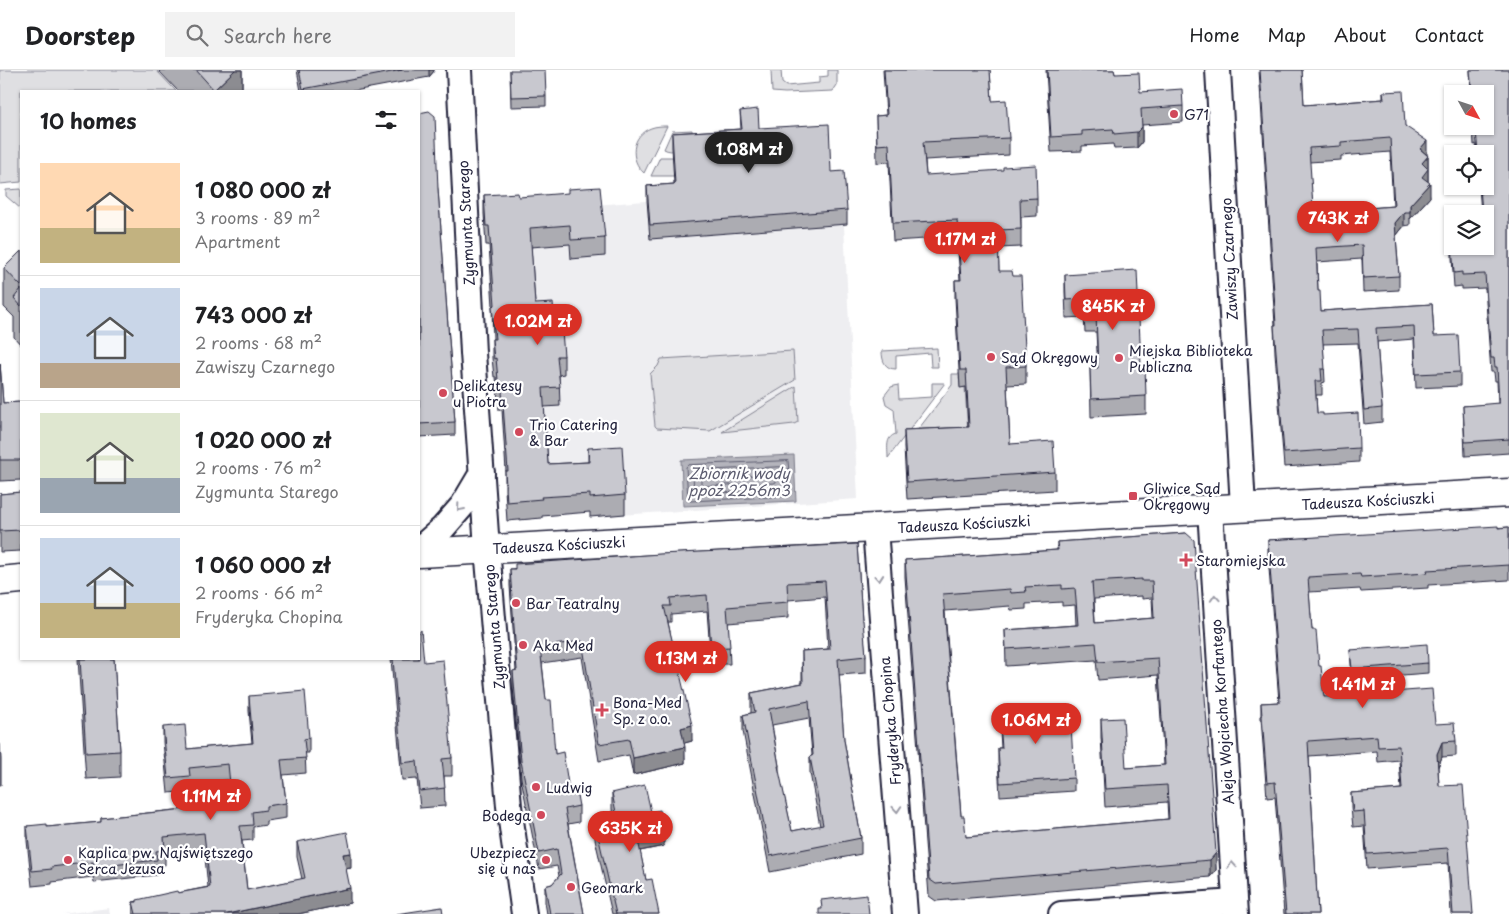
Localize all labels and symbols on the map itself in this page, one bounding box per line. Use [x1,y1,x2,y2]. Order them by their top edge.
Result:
north arrow [1444,85,1494,135]
place label: G71 [1184,104,1209,125]
marker: G71 [1168,108,1180,120]
pin: 1.08M zł [697,132,801,174]
street label: Zygmunta Starego [452,160,480,286]
street label: Zawiszy Czarnego [1215,197,1243,321]
pin: 743K zł [1292,200,1384,243]
pin: 1.17M zł [913,222,1017,264]
pin: 845K zł [1067,288,1159,331]
pin: 1.02M zł [486,304,590,346]
place label: Miejska Biblioteka Publiczna [1129,340,1253,377]
place label: Sąd Okręgowy [1001,347,1098,368]
marker: Sąd Okręgowy [985,351,997,363]
marker: Miejska Biblioteka Publiczna [1113,352,1125,364]
place label: Delikatesy u Piotra [453,375,522,412]
marker: Delikatesy u Piotra [437,387,449,399]
place label: Trio Catering & Bar [529,414,618,451]
marker: Trio Catering & Bar [513,426,525,438]
water label: Zbiornik wody ppoż 2256m3 [688,461,791,501]
place label: Gliwice Sąd Okręgowy [1143,478,1221,515]
street label: Tadeusza Kościuszki [1301,487,1435,515]
marker: Gliwice Sąd Okręgowy [1127,490,1139,502]
one-way arrow [456,503,465,512]
street label: Tadeusza Kościuszki [897,510,1031,538]
street label: Tadeusza Kościuszki [492,531,626,559]
place label: Staromiejska [1196,550,1286,571]
marker: Staromiejska [1180,554,1192,566]
street label: Zygmunta Starego [478,563,510,691]
one-way arrow [873,574,884,582]
place label: Bar Teatralny [526,593,620,614]
one-way arrow [1210,594,1221,602]
marker: Bar Teatralny [510,597,522,609]
street label: Aleja Wojciecha Korfantego [1205,618,1239,805]
place label: Aka Med [533,635,594,656]
marker: Aka Med [517,639,529,651]
pin: 1.13M zł [634,640,738,683]
street label: Fryderyka Chopina [874,656,906,786]
pin: 1.41M zł [1311,666,1415,709]
place label: Bona-Med Sp. z o.o. [613,692,682,729]
pin: 1.06M zł [984,702,1088,745]
marker: Bona-Med Sp. z o.o. [595,703,609,717]
place label: Ludwig [546,777,593,798]
pin: 1.11M zł [159,778,263,821]
marker: Ludwig [530,781,542,793]
place label: Bodega [482,805,531,826]
one-way arrow [891,806,902,814]
marker: Bodega [535,809,547,821]
pin: 635K zł [584,810,676,853]
place label: Kaplica pw. Najświętszego Serca Jezusa [78,842,253,879]
place label: Ubezpiecz się u nas [470,842,536,879]
marker: Kaplica pw. Najświętszego Serca Jezusa [62,854,74,866]
marker: Ubezpiecz się u nas [540,854,552,866]
one-way arrow [1227,861,1238,869]
place label: Geomark [581,877,644,898]
marker: Geomark [565,881,577,893]

